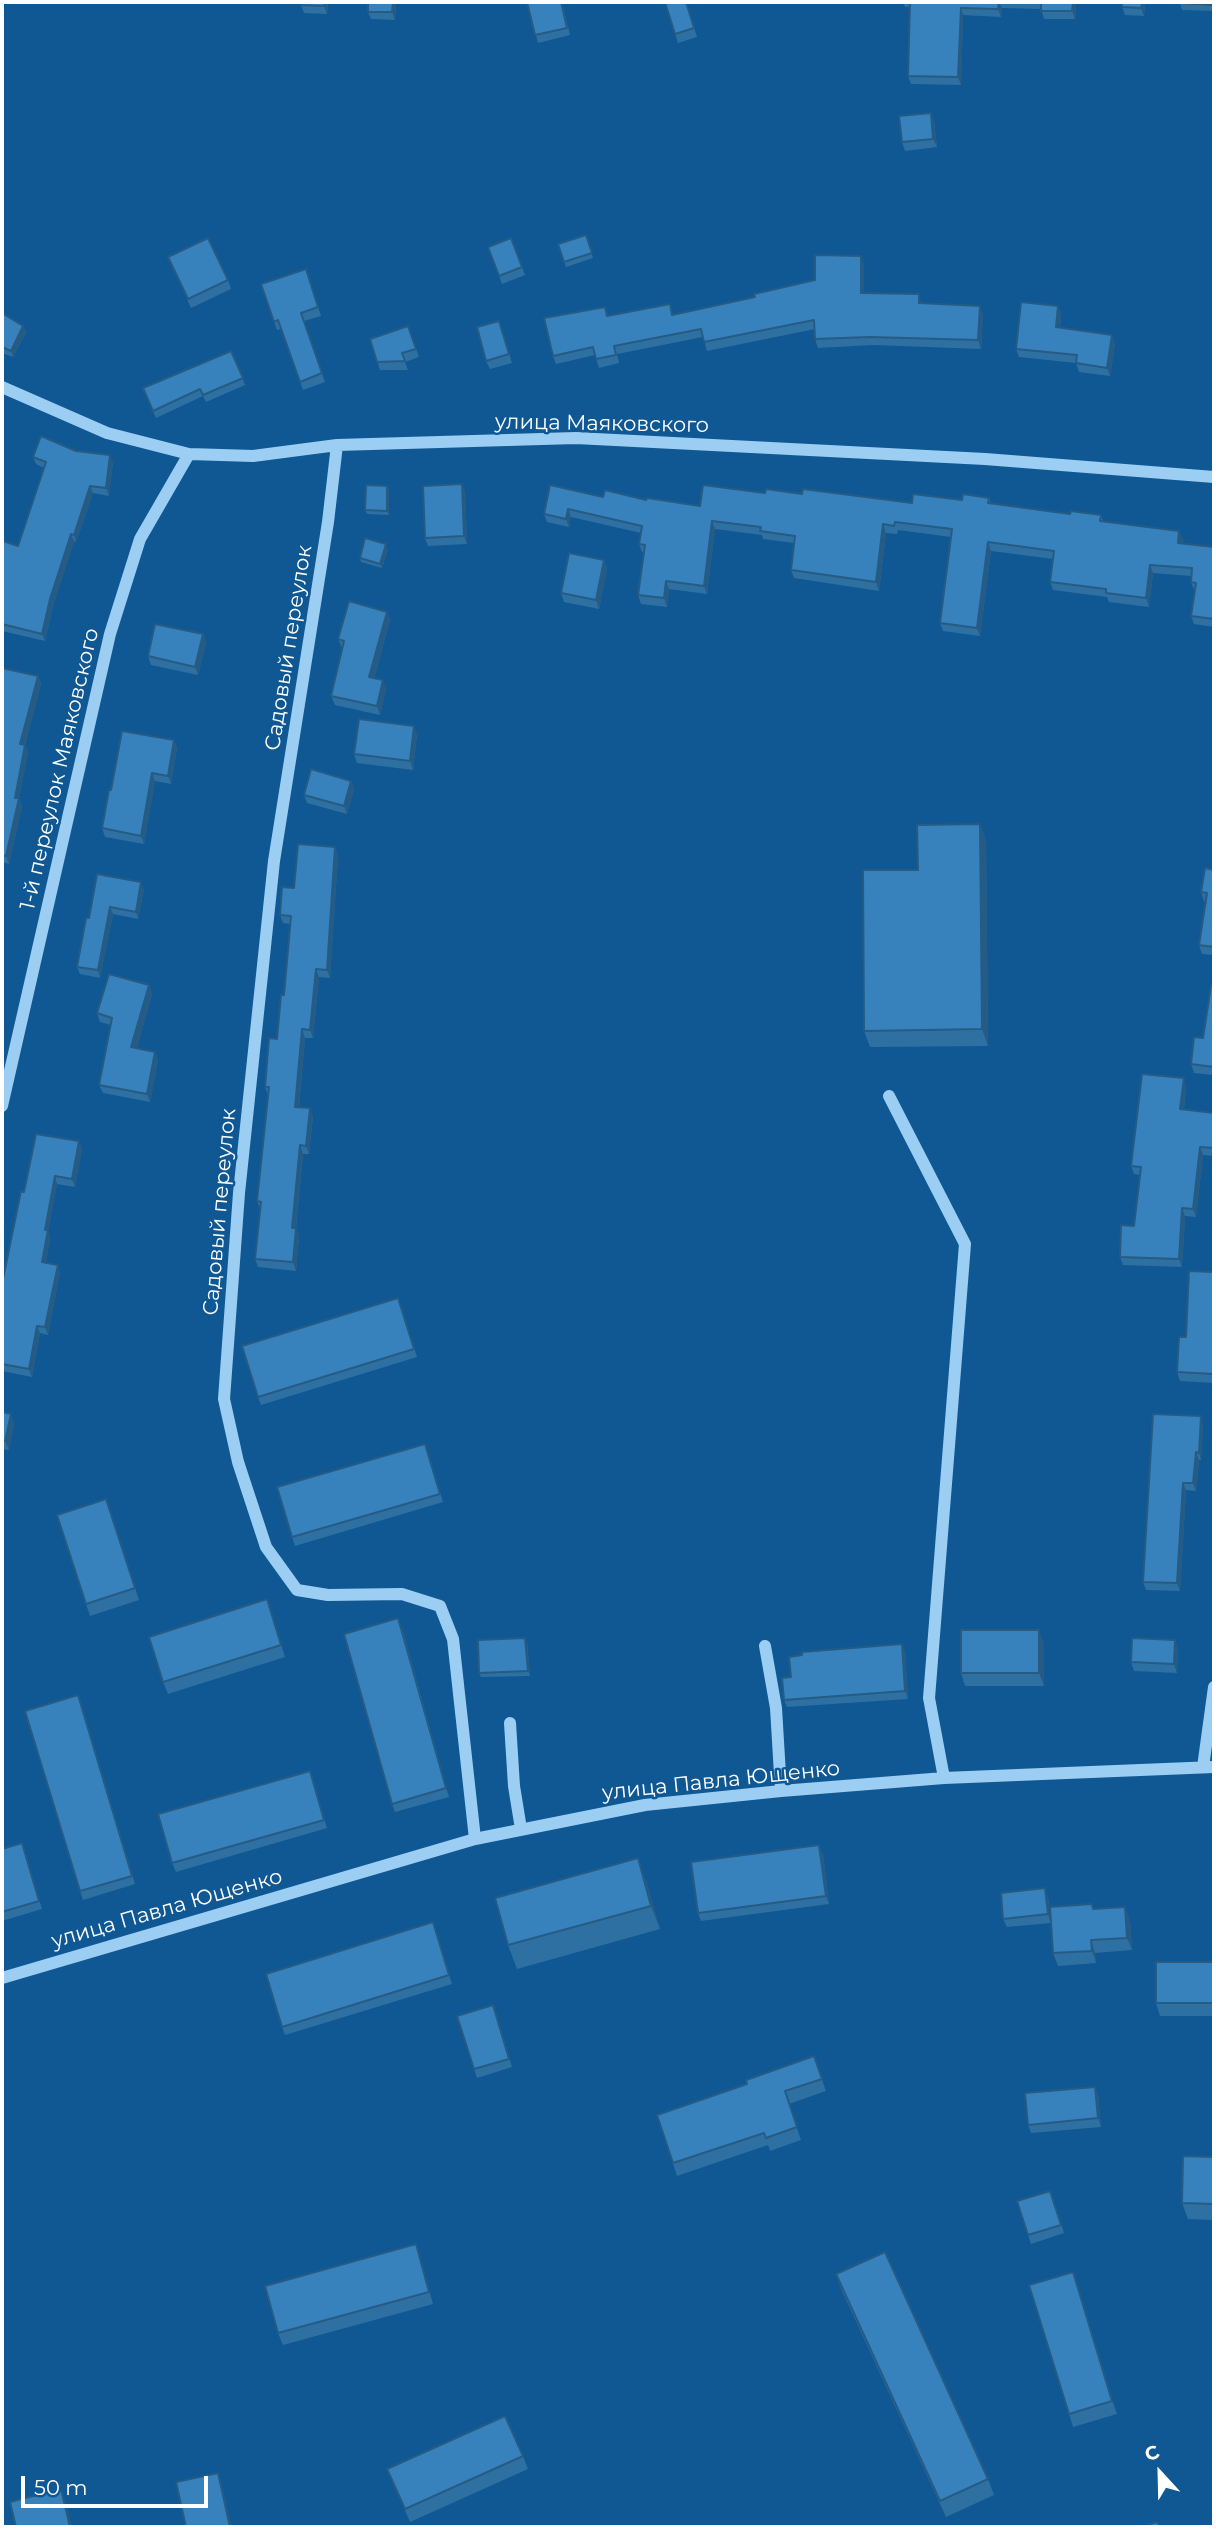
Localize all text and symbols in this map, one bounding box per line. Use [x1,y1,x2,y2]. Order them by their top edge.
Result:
street label: улица Маяковского [495,410,709,438]
street label: Садовый переулок [260,543,318,753]
street label: 1-й переулок Маяковского [15,626,105,912]
street label: Садовый переулок [198,1107,242,1317]
street label: улица Павла Ющенко [601,1756,841,1806]
street label: улица Павла Ющенко [49,1864,285,1954]
north arrow [1125,2438,1195,2508]
text: С [1141,2440,1163,2466]
scale bar [24,2462,212,2506]
text: 50 m [34,2475,88,2500]

